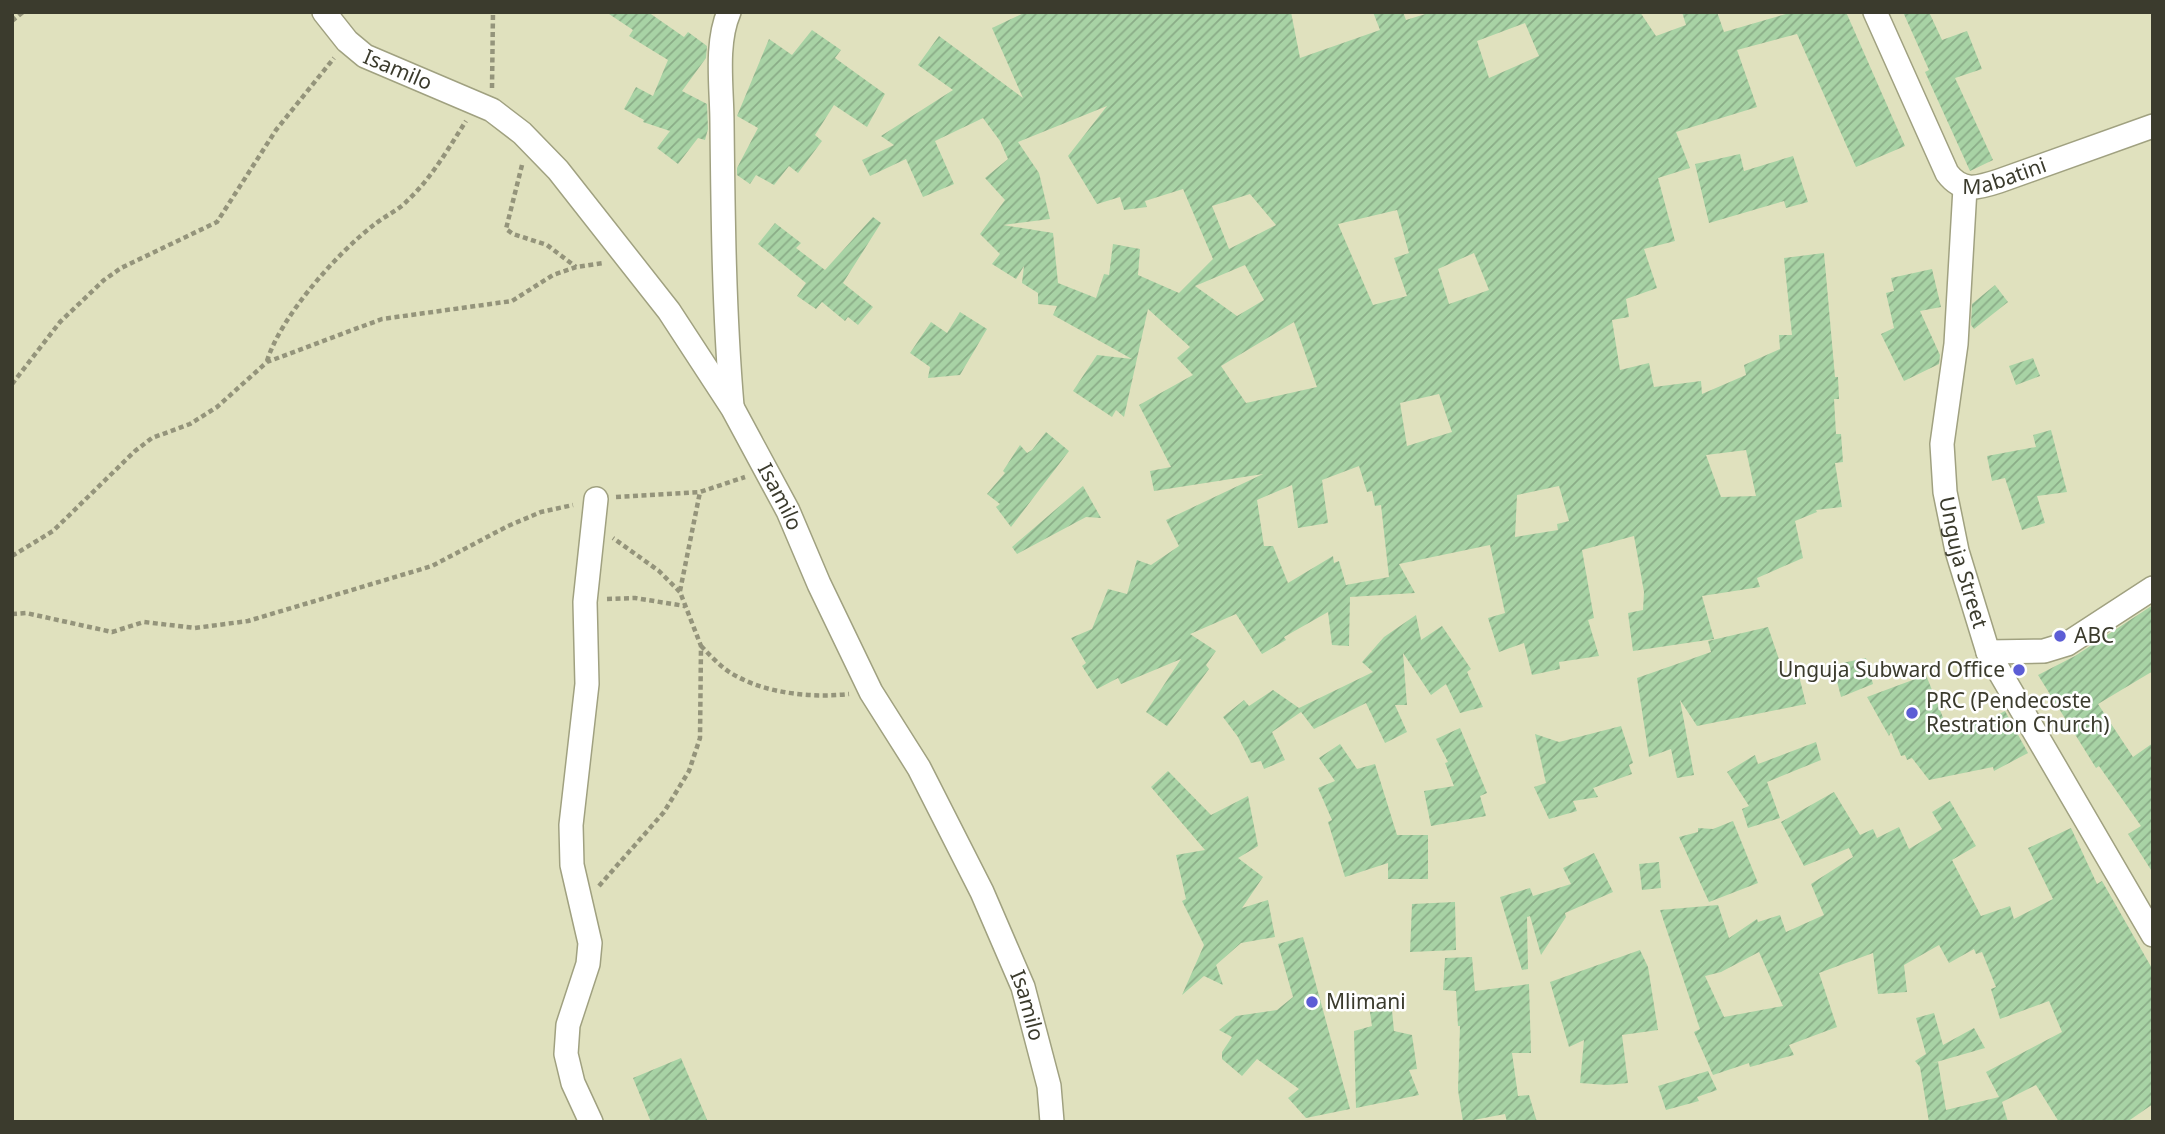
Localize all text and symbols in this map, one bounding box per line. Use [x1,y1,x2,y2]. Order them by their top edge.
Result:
street label: Isamilo [359,42,437,96]
street label: Mabatini [1962,150,2050,200]
street label: Isamilo [752,458,810,534]
street label: Unguja Street [1933,494,1995,632]
place label: ABC [2074,621,2114,649]
marker: ABC [2052,628,2068,644]
place label: Unguja Subward Office [1778,655,2005,683]
marker: Unguja Subward Office [2011,662,2027,678]
place label: PRC (Pendecoste Restration Church) [1926,686,2110,738]
marker: PRC (Pendecoste Restration Church) [1904,705,1920,721]
street label: Isamilo [1004,965,1052,1044]
place label: Mlimani [1326,987,1406,1015]
marker: Mlimani [1304,994,1320,1010]

